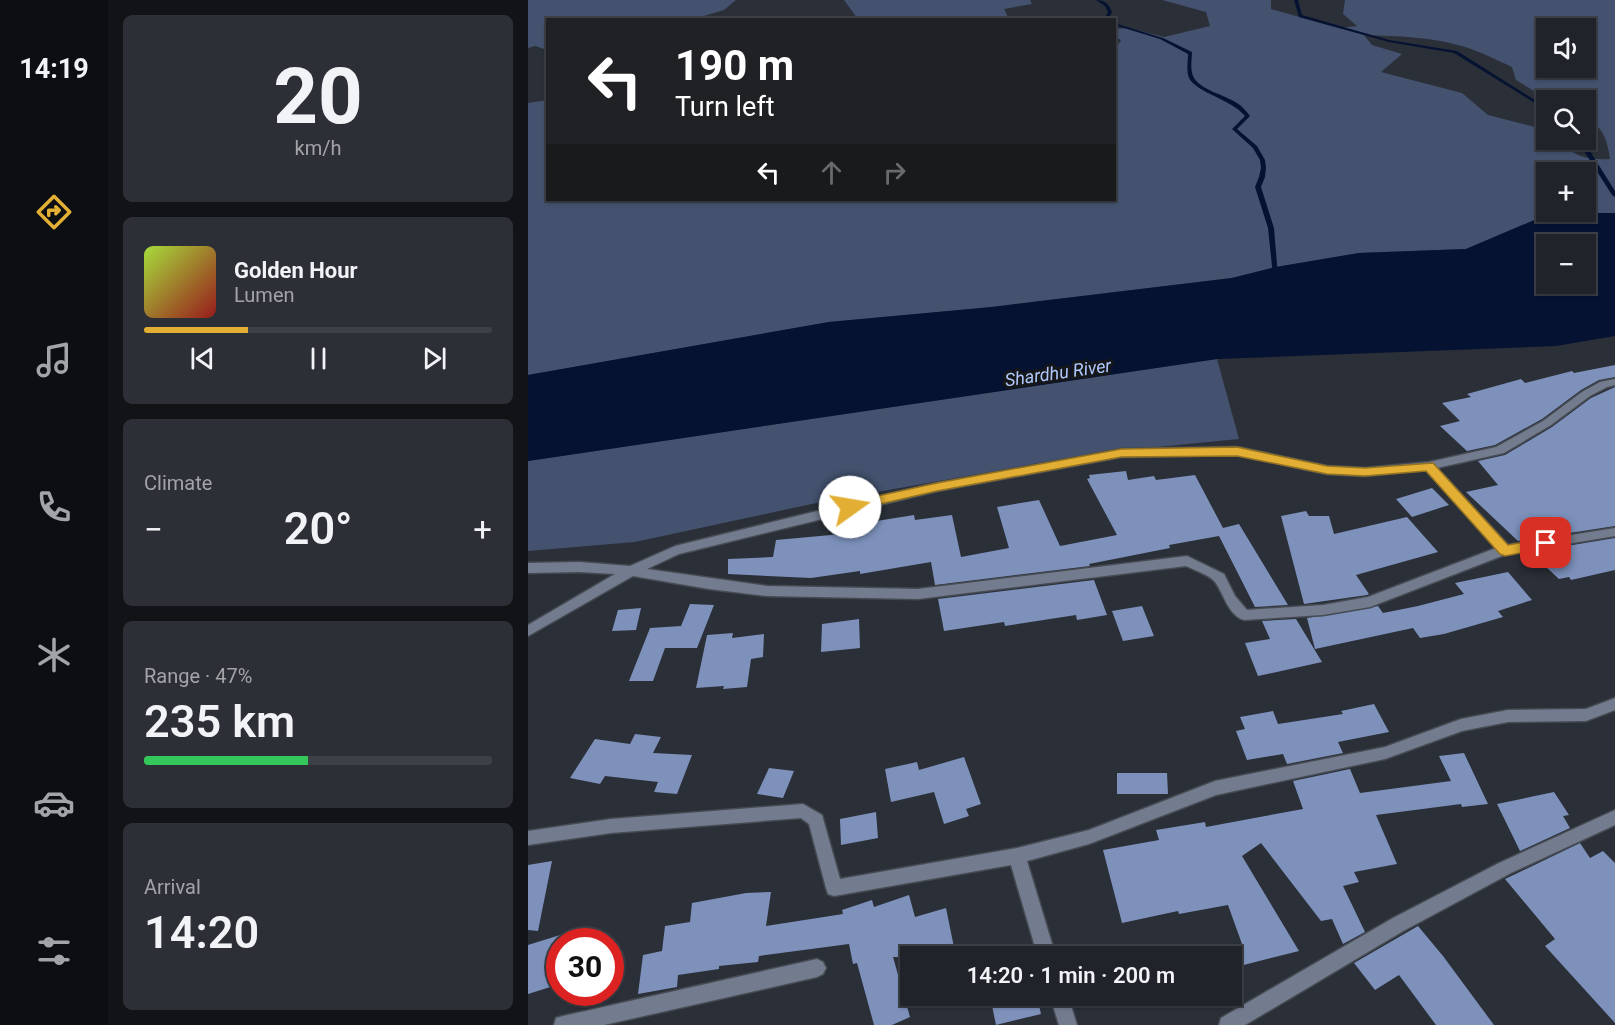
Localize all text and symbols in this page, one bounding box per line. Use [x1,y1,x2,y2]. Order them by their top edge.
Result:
map controls [1536,18,1596,294]
button: sound [1536,18,1596,78]
text: 190 m [675,41,794,90]
icon: left [576,42,654,120]
text: 20 [273,51,363,142]
text: 14:19 [19,53,89,85]
button: search [1536,90,1596,150]
text: Turn left [675,91,775,123]
text: km/h [295,136,341,160]
icon: left [752,156,785,189]
icon: ahead [815,156,848,189]
icon: right [878,156,911,189]
button: + [1536,162,1596,222]
icon: directions [33,191,75,233]
button: − [1536,234,1596,294]
text: Golden Hour [234,258,358,283]
text: Lumen [234,283,295,307]
icon: music [33,339,75,381]
icon: previous [186,342,219,375]
icon: pause [302,342,335,375]
icon: next [418,342,451,375]
water label: Shardhu River [1003,354,1114,390]
text: Climate [144,471,212,495]
position arrow [818,475,882,539]
icon: phone [33,486,75,528]
text: 20° [284,502,352,555]
text: − [144,510,163,549]
text: + [473,510,492,549]
pin [1520,517,1571,568]
icon: arrive [1529,526,1562,559]
icon: climate [33,634,75,676]
text: Range · 47% [144,664,252,688]
text: 235 km [144,695,295,748]
icon: car [33,782,75,824]
text: Arrival [144,875,201,899]
text: 14:20 [144,906,259,959]
speed limit sign: 30 [546,928,624,1006]
icon: filters [33,930,75,972]
text: 14:20 · 1 min · 200 m [967,963,1175,988]

